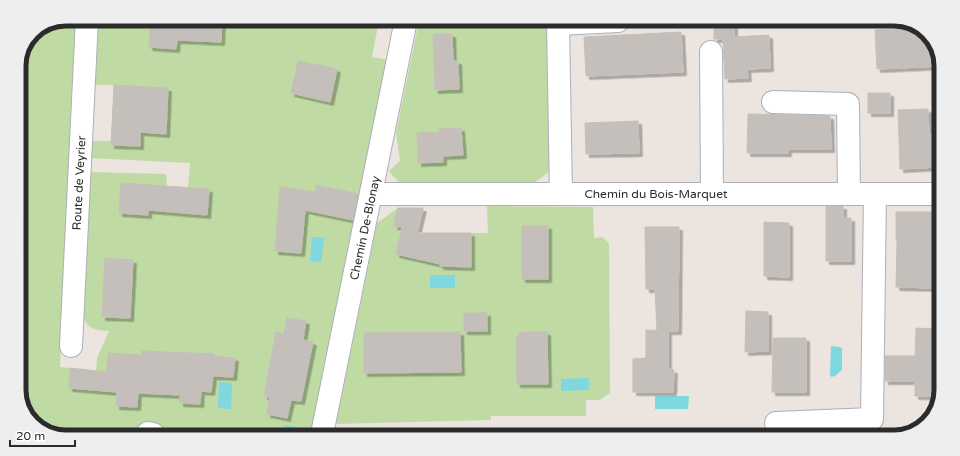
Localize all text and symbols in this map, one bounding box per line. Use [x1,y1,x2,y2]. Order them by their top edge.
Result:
street label: Route de Veyrier [70,135,88,231]
street label: Chemin De-Blonay [347,174,383,281]
street label: Chemin du Bois-Marquet [584,187,728,201]
scale bar [10,422,75,448]
text: 20 m [16,429,45,443]

